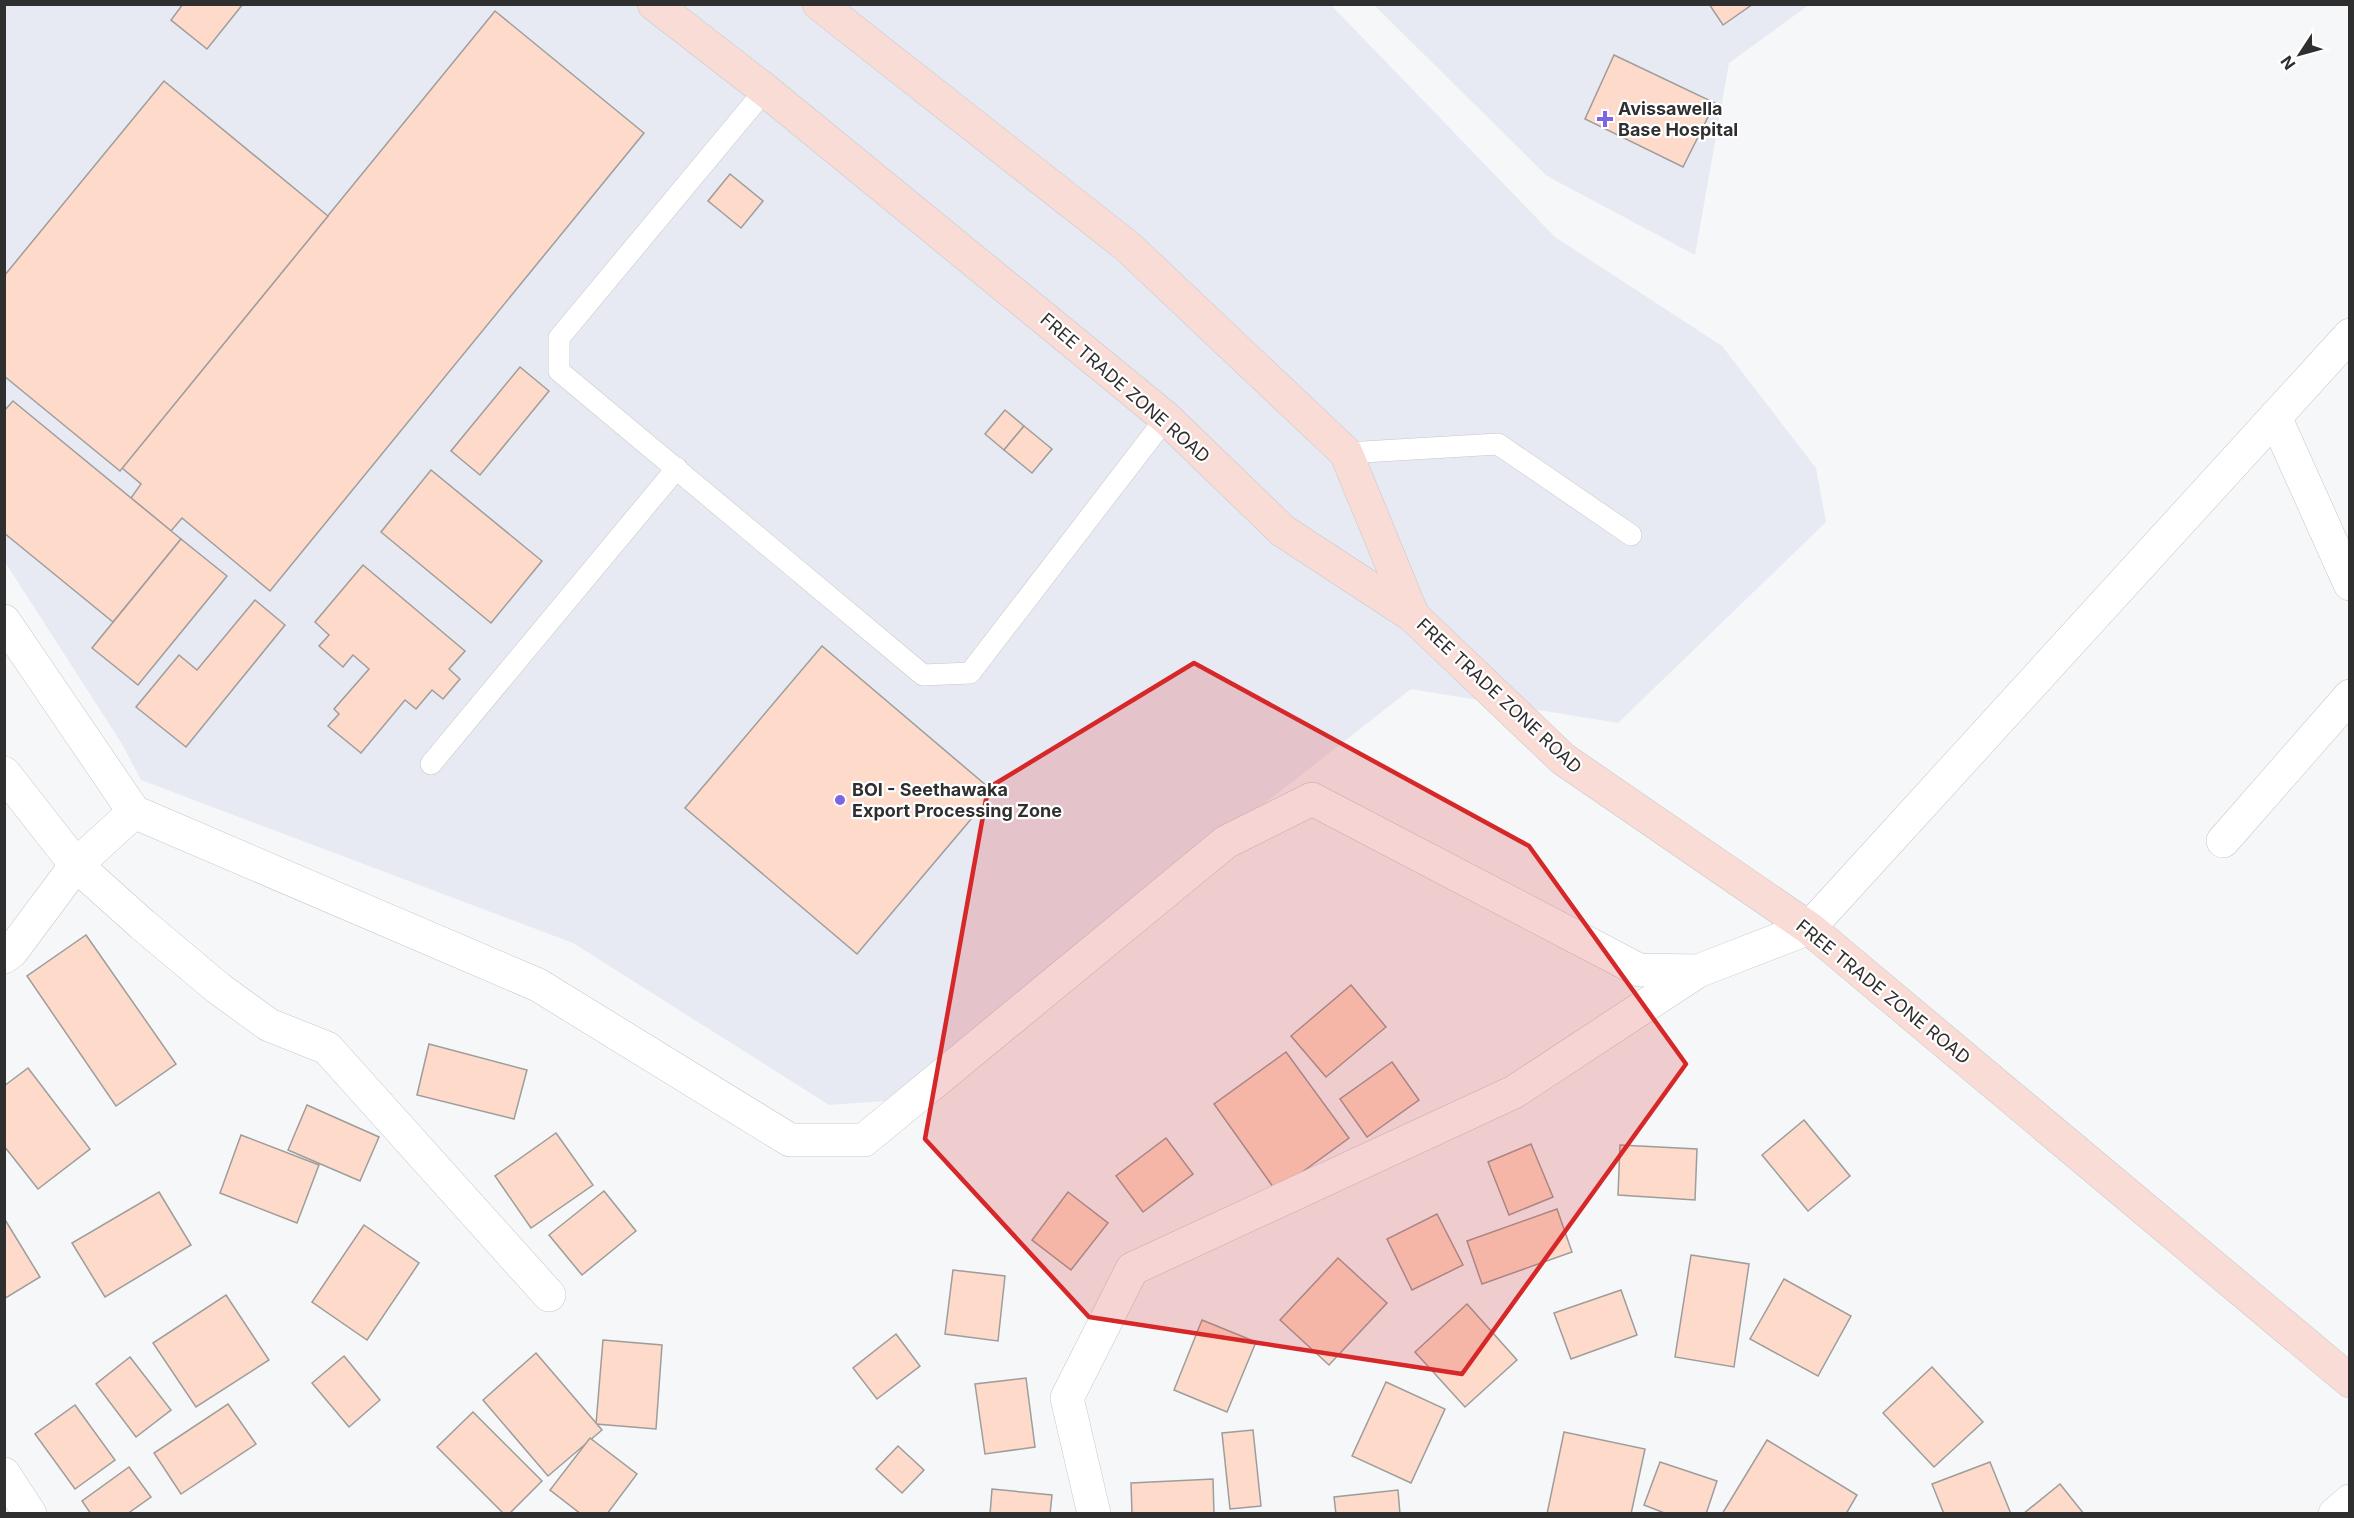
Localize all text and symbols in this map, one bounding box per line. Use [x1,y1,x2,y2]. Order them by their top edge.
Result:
north arrow [2270,24,2330,84]
text: N [2276,52,2300,74]
place label: Avissawella Base Hospital [1618,98,1738,140]
marker: Avissawella Base Hospital [1596,110,1614,128]
street label: FREE TRADE ZONE ROAD [1036,308,1214,467]
street label: FREE TRADE ZONE ROAD [1413,614,1586,777]
place label: BOI - Seethawaka Export Processing Zone [852,779,1062,821]
marker: BOI - Seethawaka Export Processing Zone [833,793,847,807]
street label: FREE TRADE ZONE ROAD [1792,915,1974,1068]

